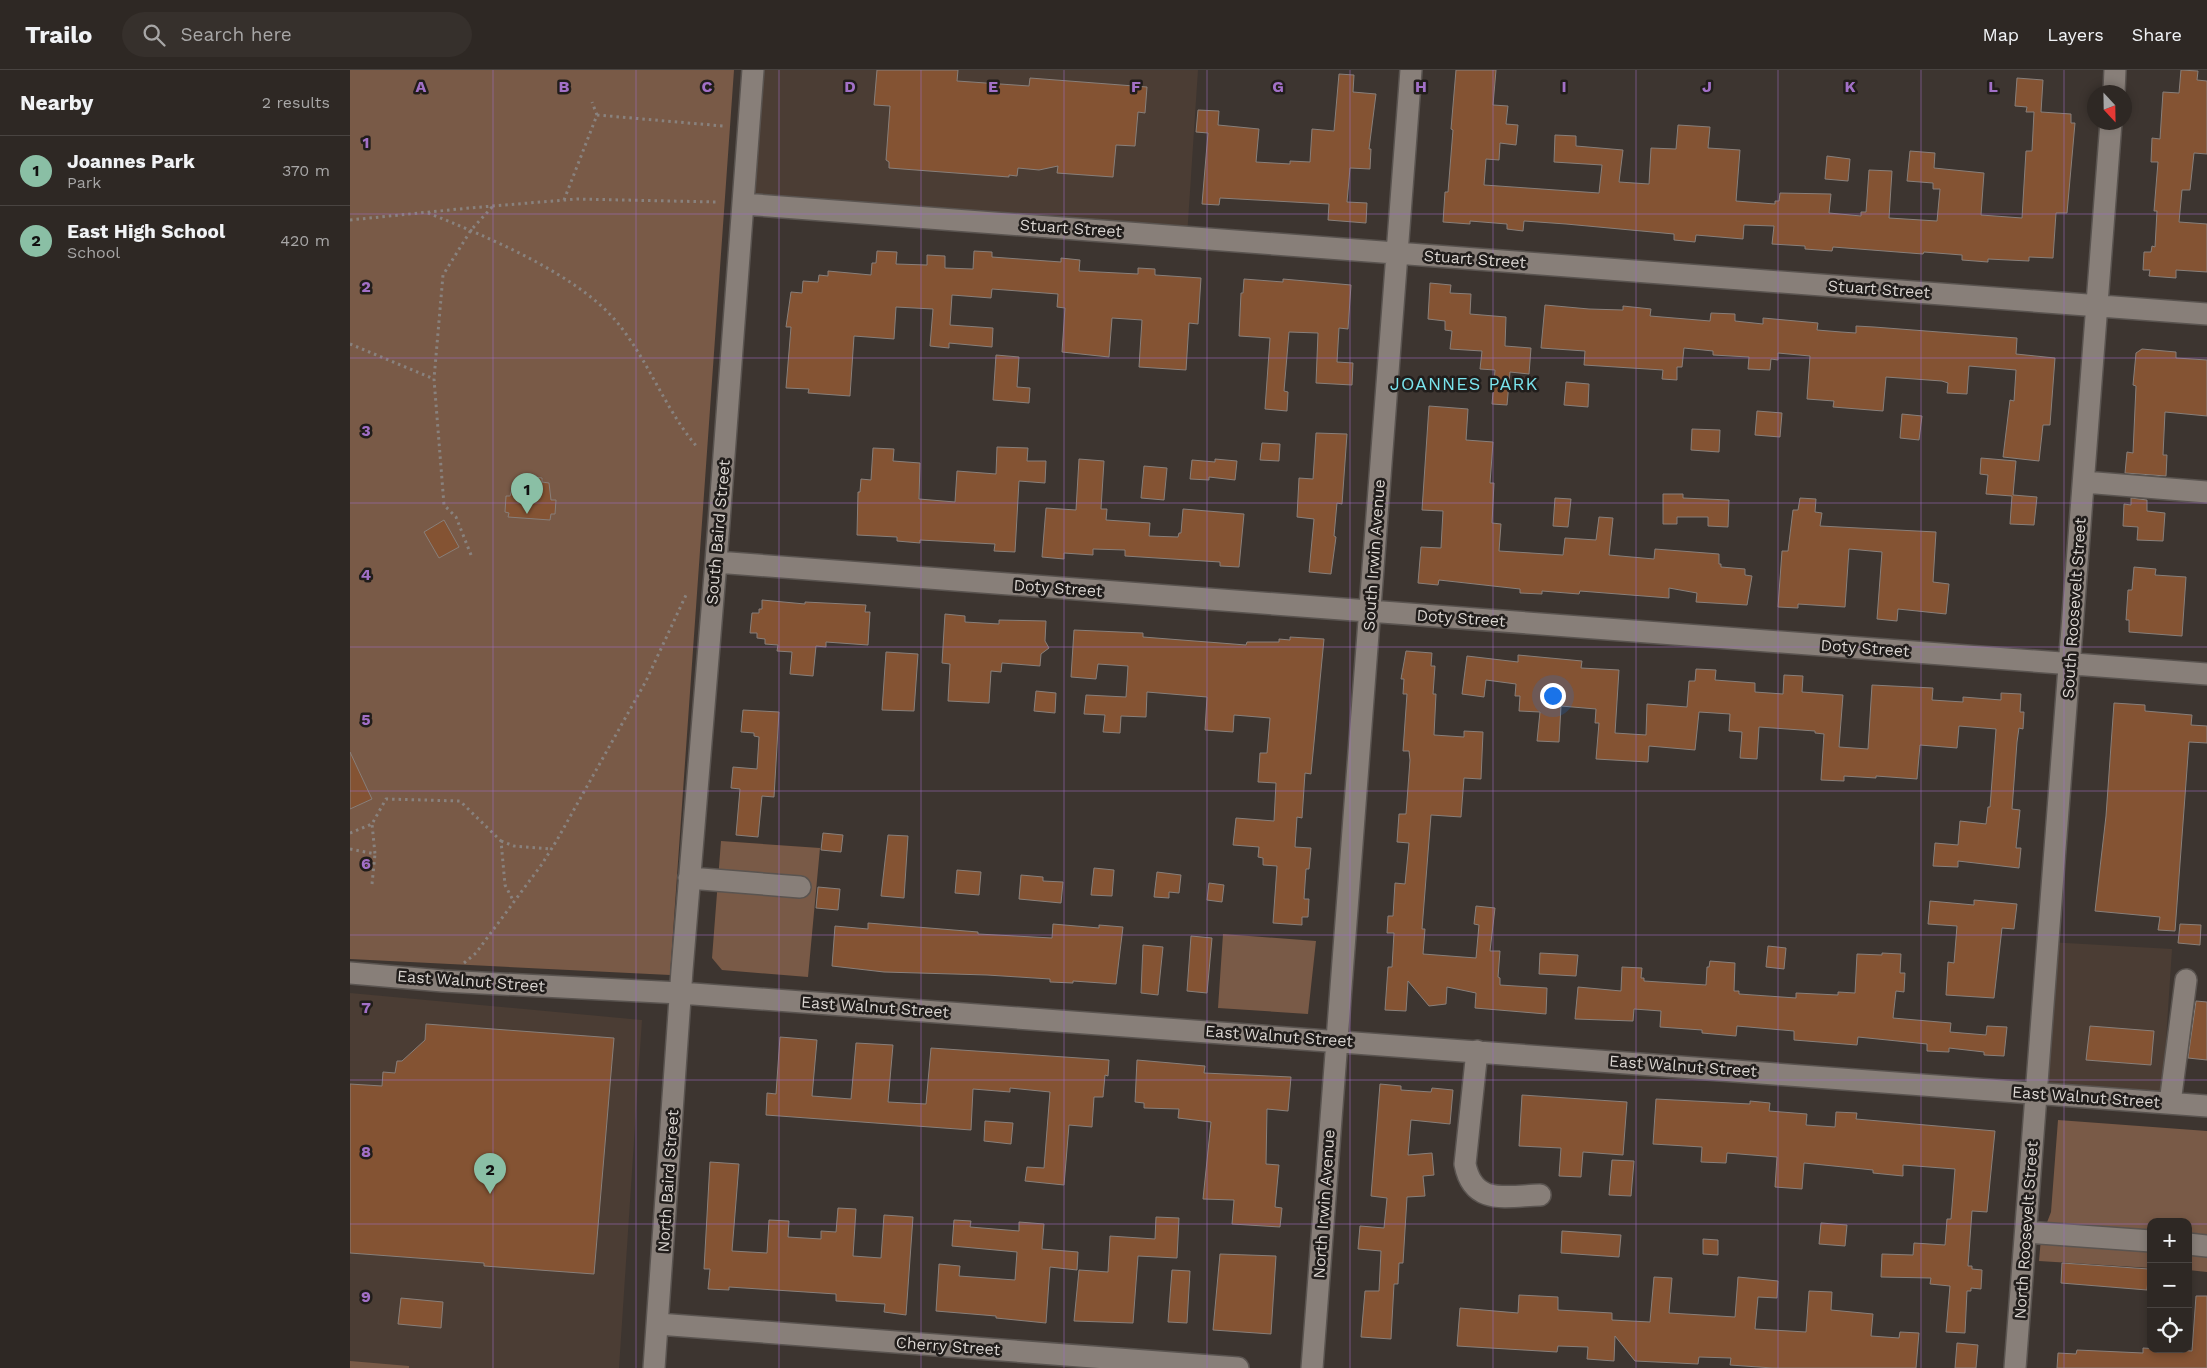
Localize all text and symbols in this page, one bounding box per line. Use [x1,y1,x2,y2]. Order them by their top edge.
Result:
search box [122,12,472,57]
text: Trailo [25,21,92,49]
icon: search [140,21,168,49]
text: Search here [180,23,292,46]
text: Map [1982,24,2019,45]
text: Layers [2047,24,2104,45]
text: Share [2132,24,2182,45]
text: A [416,77,427,96]
text: B [559,77,570,96]
text: C [702,77,713,96]
text: D [844,77,856,96]
text: E [988,77,998,96]
text: F [1131,77,1141,96]
text: G [1272,77,1284,96]
text: H [1415,77,1427,96]
text: I [1561,77,1567,96]
text: J [1702,77,1712,96]
text: K [1844,77,1856,96]
text: L [1988,77,1998,96]
north arrow [2087,85,2132,130]
text: Nearby [20,90,93,115]
text: 2 results [262,93,330,112]
text: 1 [363,133,369,152]
text: Joannes Park [67,150,195,173]
text: 1 [33,161,39,180]
text: 370 m [282,161,330,180]
text: Park [67,173,101,192]
street label: Stuart Street [1019,215,1123,241]
text: East High School [67,220,225,243]
text: 2 [31,231,41,250]
text: 420 m [280,231,330,250]
text: School [67,243,120,262]
street label: Stuart Street [1423,246,1527,272]
street label: Stuart Street [1827,276,1931,302]
text: 2 [361,277,371,296]
district label: JOANNES PARK [1390,373,1538,394]
text: 3 [361,421,371,440]
street label: South Baird Street [702,458,734,605]
pin: 1 [511,473,543,514]
street label: South Irwin Avenue [1359,479,1389,631]
street label: South Roosevelt Street [2058,517,2090,699]
text: 4 [361,565,371,584]
street label: Doty Street [1013,575,1103,601]
street label: Doty Street [1416,605,1506,631]
street label: Doty Street [1820,635,1910,661]
your location [1540,683,1566,709]
text: 5 [361,710,371,729]
text: 6 [361,854,371,873]
street label: East Walnut Street [396,966,546,996]
street label: East Walnut Street [800,992,950,1022]
text: 7 [361,998,371,1017]
street label: East Walnut Street [1204,1021,1354,1051]
street label: East Walnut Street [1608,1051,1758,1081]
street label: East Walnut Street [2011,1082,2161,1112]
street label: North Baird Street [654,1109,682,1253]
street label: North Irwin Avenue [1309,1129,1339,1279]
street label: North Roosevelt Street [2010,1140,2042,1320]
text: 8 [361,1142,371,1161]
pin: 2 [474,1153,506,1194]
map controls [2147,1218,2192,1353]
button: + [2147,1218,2192,1263]
button: − [2147,1263,2192,1308]
text: 9 [361,1287,371,1306]
button: locate [2147,1308,2192,1353]
street label: Cherry Street [895,1333,1001,1359]

